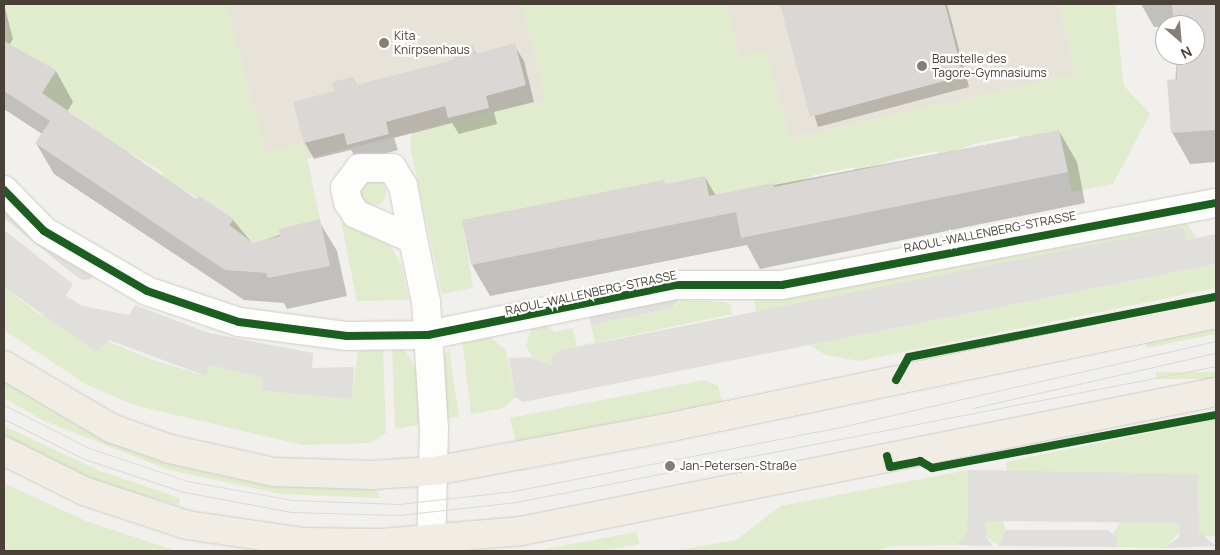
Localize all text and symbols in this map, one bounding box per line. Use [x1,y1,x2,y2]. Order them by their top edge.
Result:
north arrow [1155,15,1205,65]
place label: Kita Knirpsenhaus [394,29,470,57]
marker: Kita Knirpsenhaus [378,37,390,49]
text: N [1178,42,1195,64]
place label: Baustelle des Tagore-Gymnasiums [932,52,1047,80]
marker: Baustelle des Tagore-Gymnasiums [916,60,928,72]
street label: RAOUL-WALLENBERG-STRASSE [903,208,1077,256]
street label: RAOUL-WALLENBERG-STRASSE [504,268,678,318]
place label: Jan-Petersen-Straße [680,459,797,473]
marker: Jan-Petersen-Straße [664,460,676,472]

